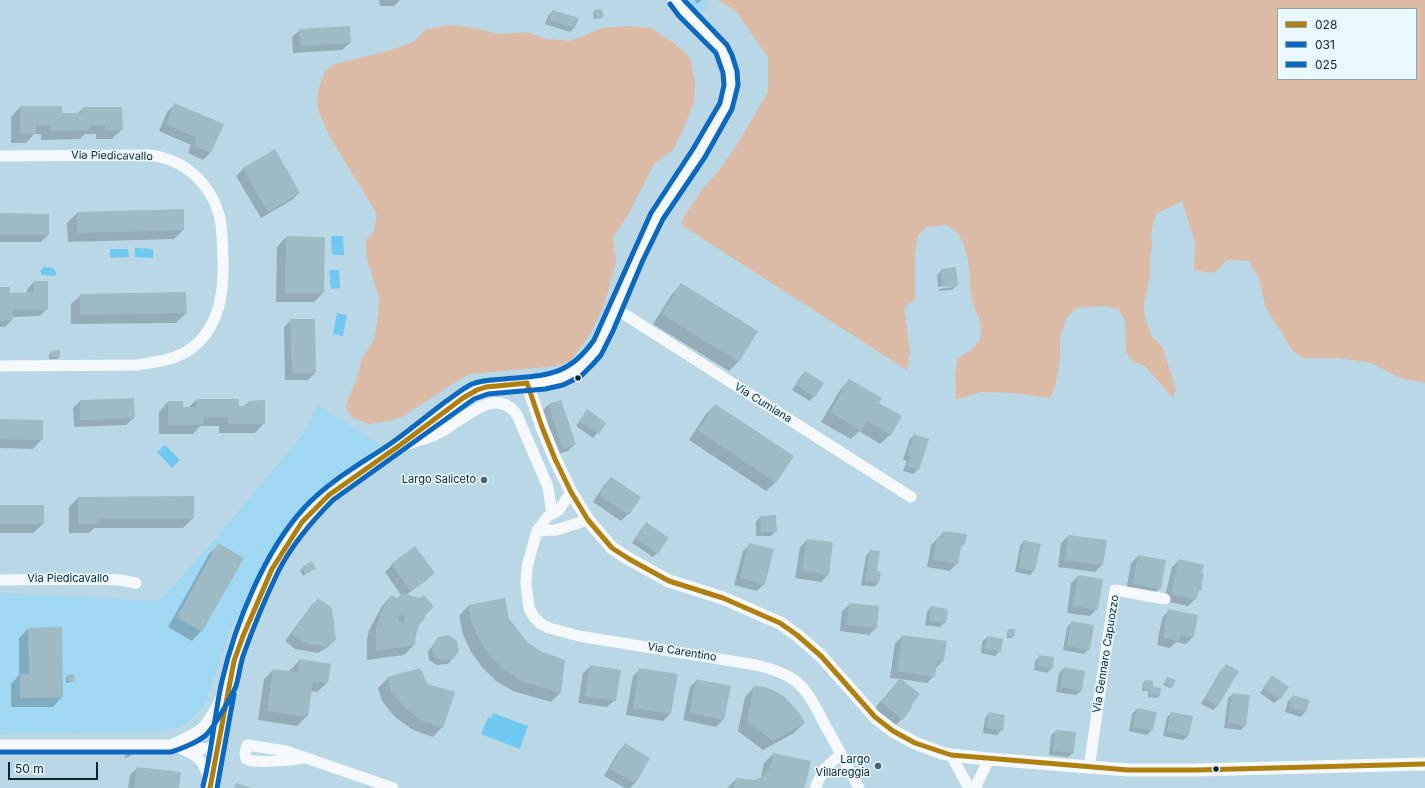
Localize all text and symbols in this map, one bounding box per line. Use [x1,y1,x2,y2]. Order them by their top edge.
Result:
legend [1277,8,1417,80]
text: 028 [1315,17,1337,32]
text: 031 [1315,37,1335,52]
text: 025 [1315,57,1337,72]
street label: Via Piedicavallo [71,149,153,163]
unlabelled marker [573,373,583,383]
street label: Via Cumiana [732,380,794,426]
place label: Largo Saliceto [402,473,476,487]
marker: Largo Saliceto [479,475,489,485]
street label: Via Piedicavallo [27,572,109,586]
street label: Via Gennaro Capuozzo [1090,594,1122,714]
street label: Via Carentino [646,640,718,664]
place label: Largo Villareggia [816,753,870,779]
scale bar [10,754,100,780]
text: 50 m [15,761,44,776]
marker: Largo Villareggia [873,761,883,771]
unlabelled marker [1211,764,1221,774]

